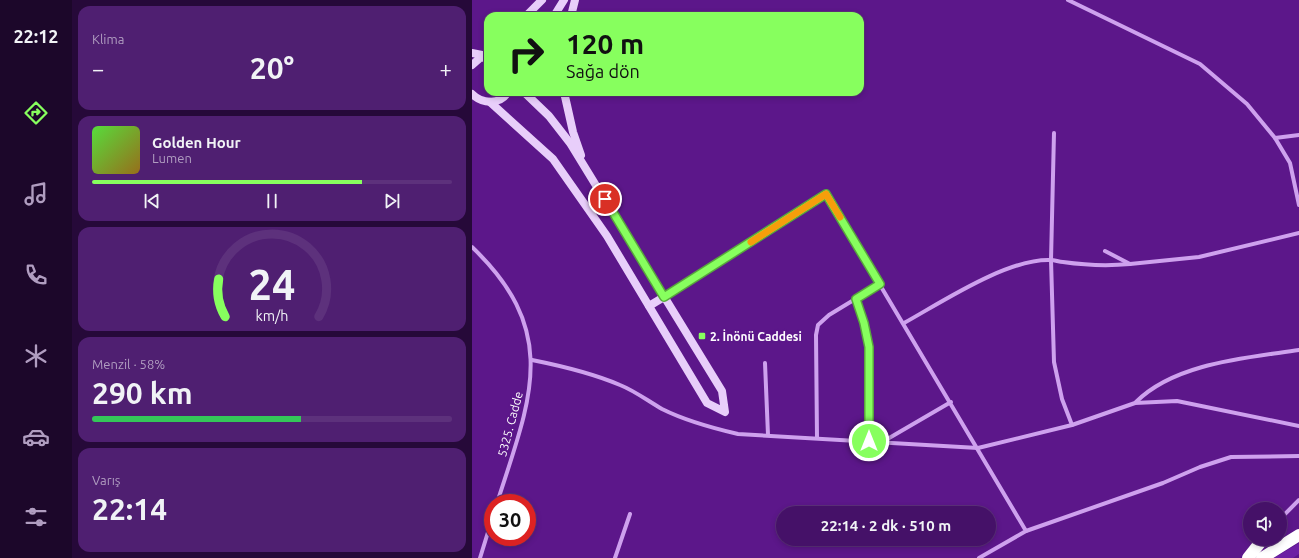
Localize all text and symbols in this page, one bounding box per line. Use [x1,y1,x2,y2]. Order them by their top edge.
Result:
text: 22:12 [13,26,59,46]
icon: right [500,28,552,80]
text: 120 m [566,28,644,59]
text: Klima [92,32,124,46]
text: 20° [250,51,294,85]
text: − [92,56,104,81]
text: + [440,56,452,81]
text: Sağa dön [566,61,640,81]
icon: directions [22,99,50,127]
text: Golden Hour [152,134,241,151]
text: Lumen [152,151,192,165]
icon: music [22,180,50,208]
pin [588,182,622,216]
icon: arrive [594,188,616,210]
icon: previous [141,190,163,212]
icon: pause [261,190,283,212]
icon: next [381,190,403,212]
icon: phone [22,261,50,289]
text: 24 [249,261,295,308]
text: km/h [256,308,288,324]
place label: 2. İnönü Caddesi [710,329,802,343]
marker: 2. İnönü Caddesi [697,331,707,341]
icon: climate [22,342,50,370]
text: Menzil · 58% [92,357,165,371]
text: 290 km [92,376,193,410]
street label: 5325. Cadde [495,390,525,458]
position arrow [848,420,890,462]
icon: car [22,423,50,451]
text: Varış [92,473,120,487]
text: 22:14 [92,492,167,526]
speed limit sign: 30 [484,494,536,546]
map controls [1243,502,1287,546]
button: sound [1243,502,1287,546]
icon: filters [22,503,50,531]
text: 22:14 · 2 dk · 510 m [821,517,951,534]

